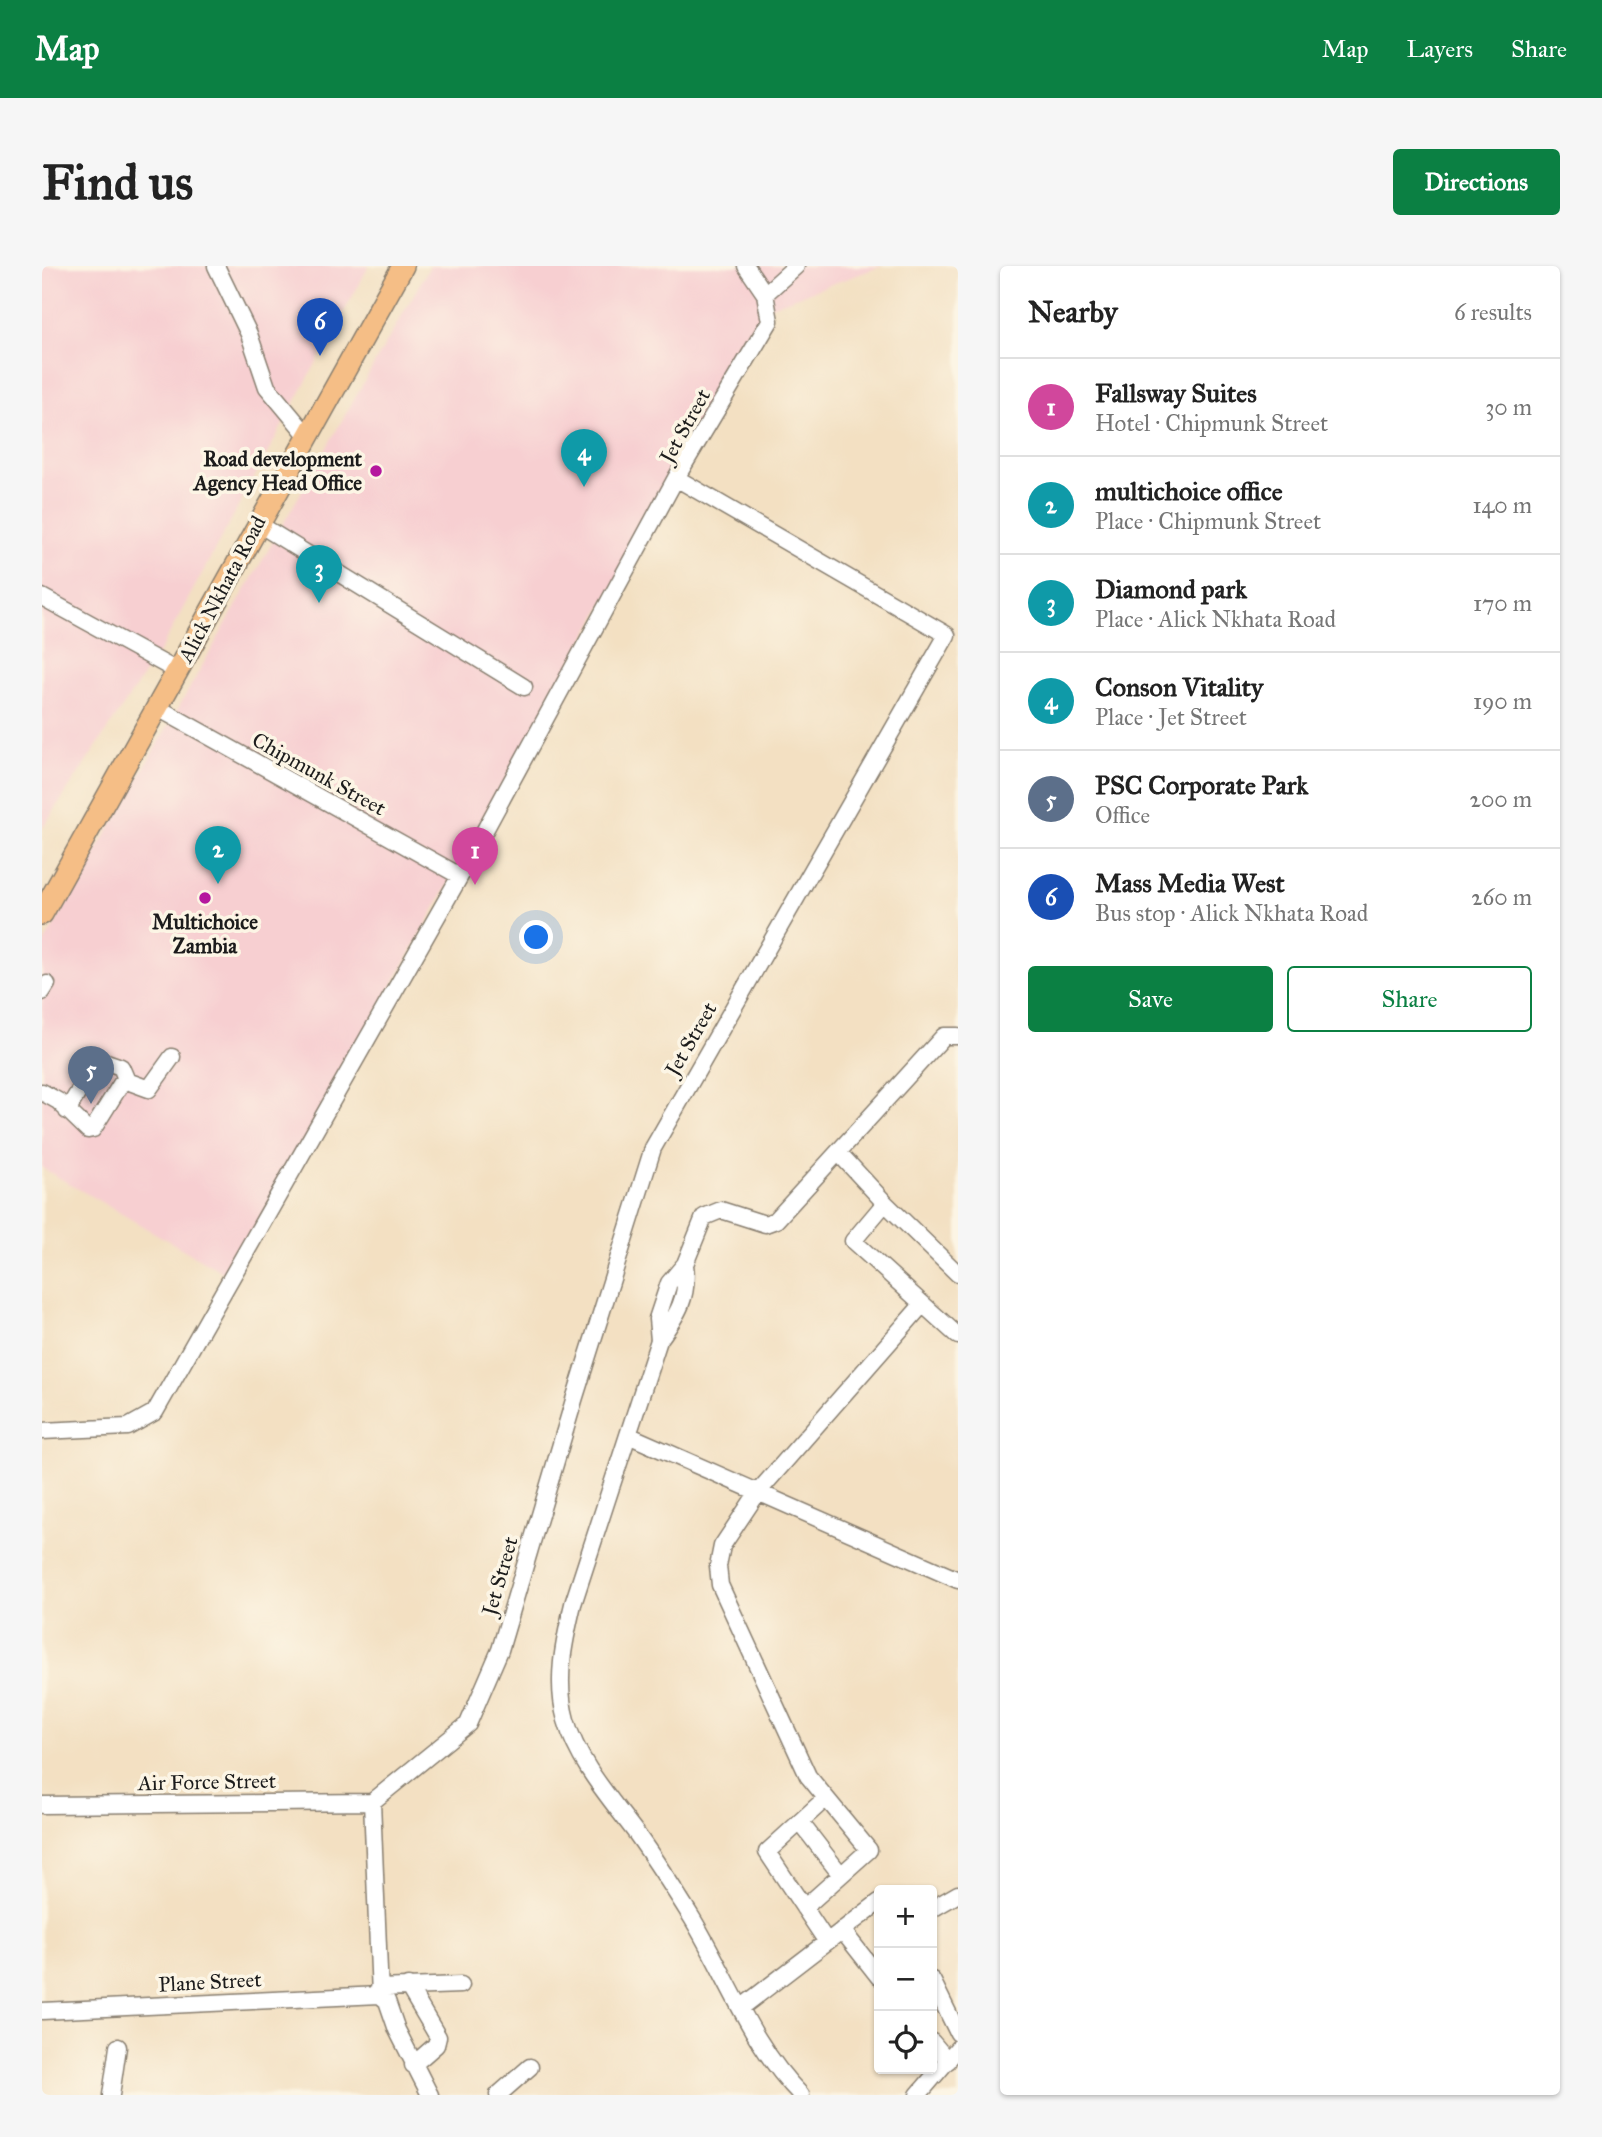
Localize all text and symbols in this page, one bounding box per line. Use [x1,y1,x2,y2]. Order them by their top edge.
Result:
text: Map [35,29,99,69]
text: Map [1322,34,1369,64]
text: Layers [1407,34,1473,64]
text: Share [1511,34,1567,64]
button: Directions [1393,149,1560,215]
text: Find us [42,153,193,212]
text: Nearby [1028,294,1118,330]
pin: 6 [297,298,343,356]
text: 6 results [1454,298,1532,326]
text: Fallsway Suites [1095,377,1257,409]
street label: Jet Street [653,384,716,469]
text: 1 [1046,393,1056,421]
text: 30 m [1485,393,1532,421]
text: Hotel · Chipmunk Street [1095,409,1328,437]
pin: 4 [561,429,607,487]
place label: Road development Agency Head Office [192,446,363,496]
marker: Road development Agency Head Office [368,463,384,479]
text: multichoice office [1095,475,1282,507]
text: 2 [1045,491,1057,519]
text: 140 m [1472,491,1532,519]
text: Place · Chipmunk Street [1095,507,1321,535]
street label: Alick Nkhata Road [172,511,272,668]
pin: 3 [296,545,342,603]
text: Diamond park [1095,573,1247,605]
text: 3 [1046,589,1056,617]
text: 170 m [1473,589,1532,617]
text: Place · Alick Nkhata Road [1095,605,1336,633]
text: Conson Vitality [1095,671,1263,703]
text: 4 [1045,687,1057,715]
text: 190 m [1473,687,1532,715]
text: Place · Jet Street [1095,703,1247,731]
street label: Chipmunk Street [248,727,391,822]
text: PSC Corporate Park [1095,769,1308,801]
text: 5 [1046,785,1056,813]
text: 200 m [1470,785,1532,813]
text: Office [1095,801,1150,829]
pin: 2 [195,826,241,884]
pin: 1 [452,827,498,885]
text: Mass Media West [1095,867,1285,899]
text: 6 [1045,883,1057,911]
text: 260 m [1471,883,1532,911]
marker: Multichoice Zambia [197,890,213,906]
text: Bus stop · Alick Nkhata Road [1095,899,1368,927]
place label: Multichoice Zambia [152,909,258,959]
your location [519,920,553,954]
button: Save [1028,966,1273,1032]
button: Share [1287,966,1532,1032]
street label: Jet Street [658,997,723,1082]
pin: 5 [68,1046,114,1104]
street label: Jet Street [476,1533,524,1620]
street label: Air Force Street [137,1768,277,1796]
map controls [874,1885,937,2074]
button: + [874,1885,937,1948]
button: − [874,1948,937,2011]
street label: Plane Street [158,1966,263,1998]
button: locate [874,2011,937,2074]

